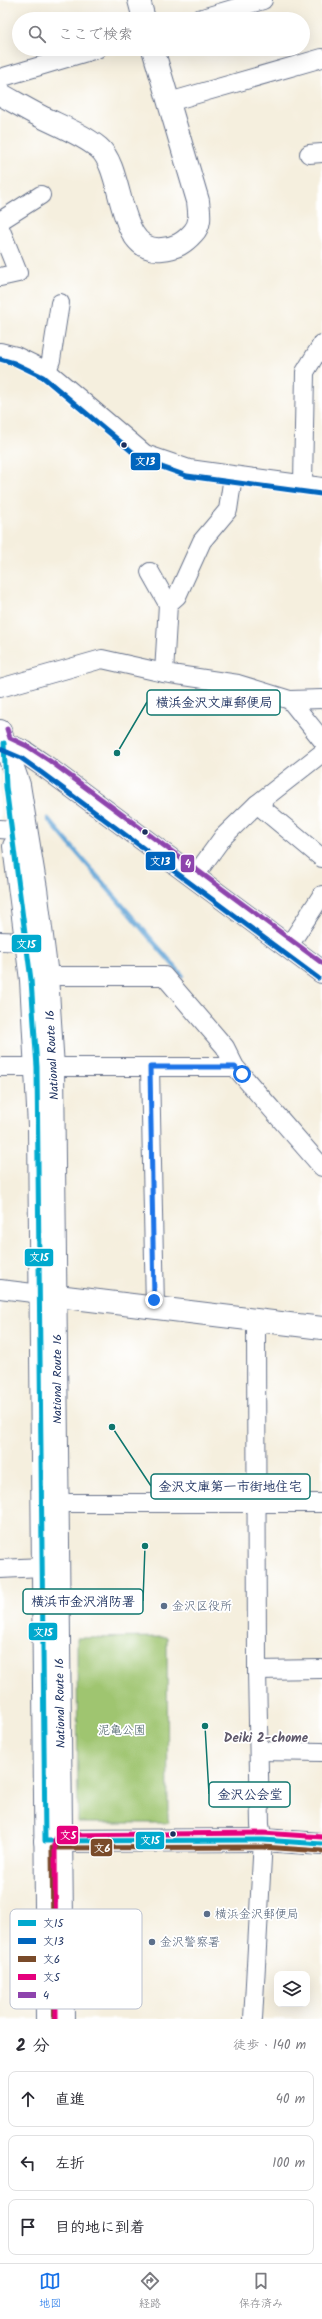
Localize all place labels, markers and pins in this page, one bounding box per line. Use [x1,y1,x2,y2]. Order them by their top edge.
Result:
unlabelled marker [119,440,129,450]
callout: 横浜金沢文庫郵便局 [147,690,280,715]
unlabelled marker [140,827,150,837]
callout: 金沢文庫第一市街地住宅 [151,1474,310,1499]
callout: 横浜市金沢消防署 [23,1589,143,1614]
place label: 金沢区役所 [172,1597,232,1616]
marker: 金沢区役所 [159,1601,169,1611]
callout: 金沢公会堂 [209,1782,290,1807]
unlabelled marker [168,1829,178,1839]
place label: 横浜金沢郵便局 [215,1905,299,1924]
marker: 横浜金沢郵便局 [202,1909,212,1919]
place label: 金沢警察署 [160,1933,220,1952]
marker: 金沢警察署 [147,1937,157,1947]

